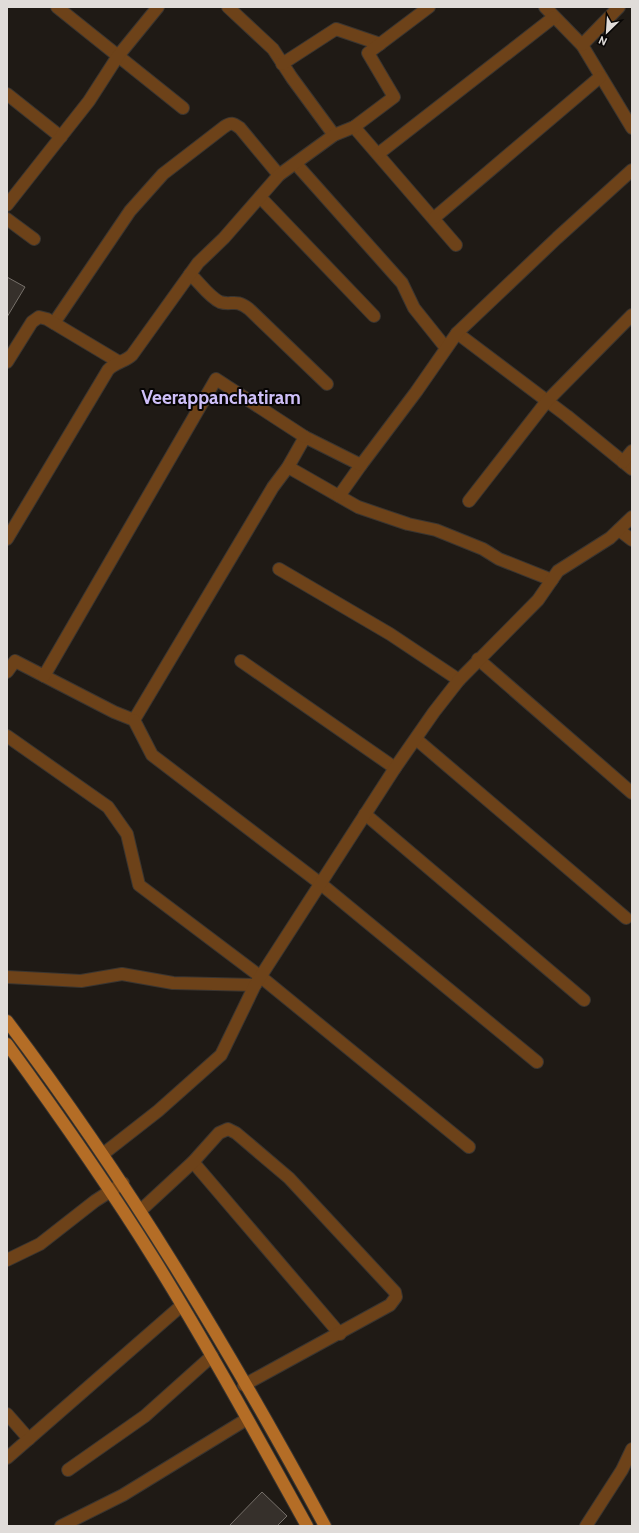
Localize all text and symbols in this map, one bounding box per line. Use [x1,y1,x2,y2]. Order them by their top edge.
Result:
north arrow [587,12,627,52]
text: N [596,33,609,49]
district label: Veerappanchatiram [141,386,301,409]

